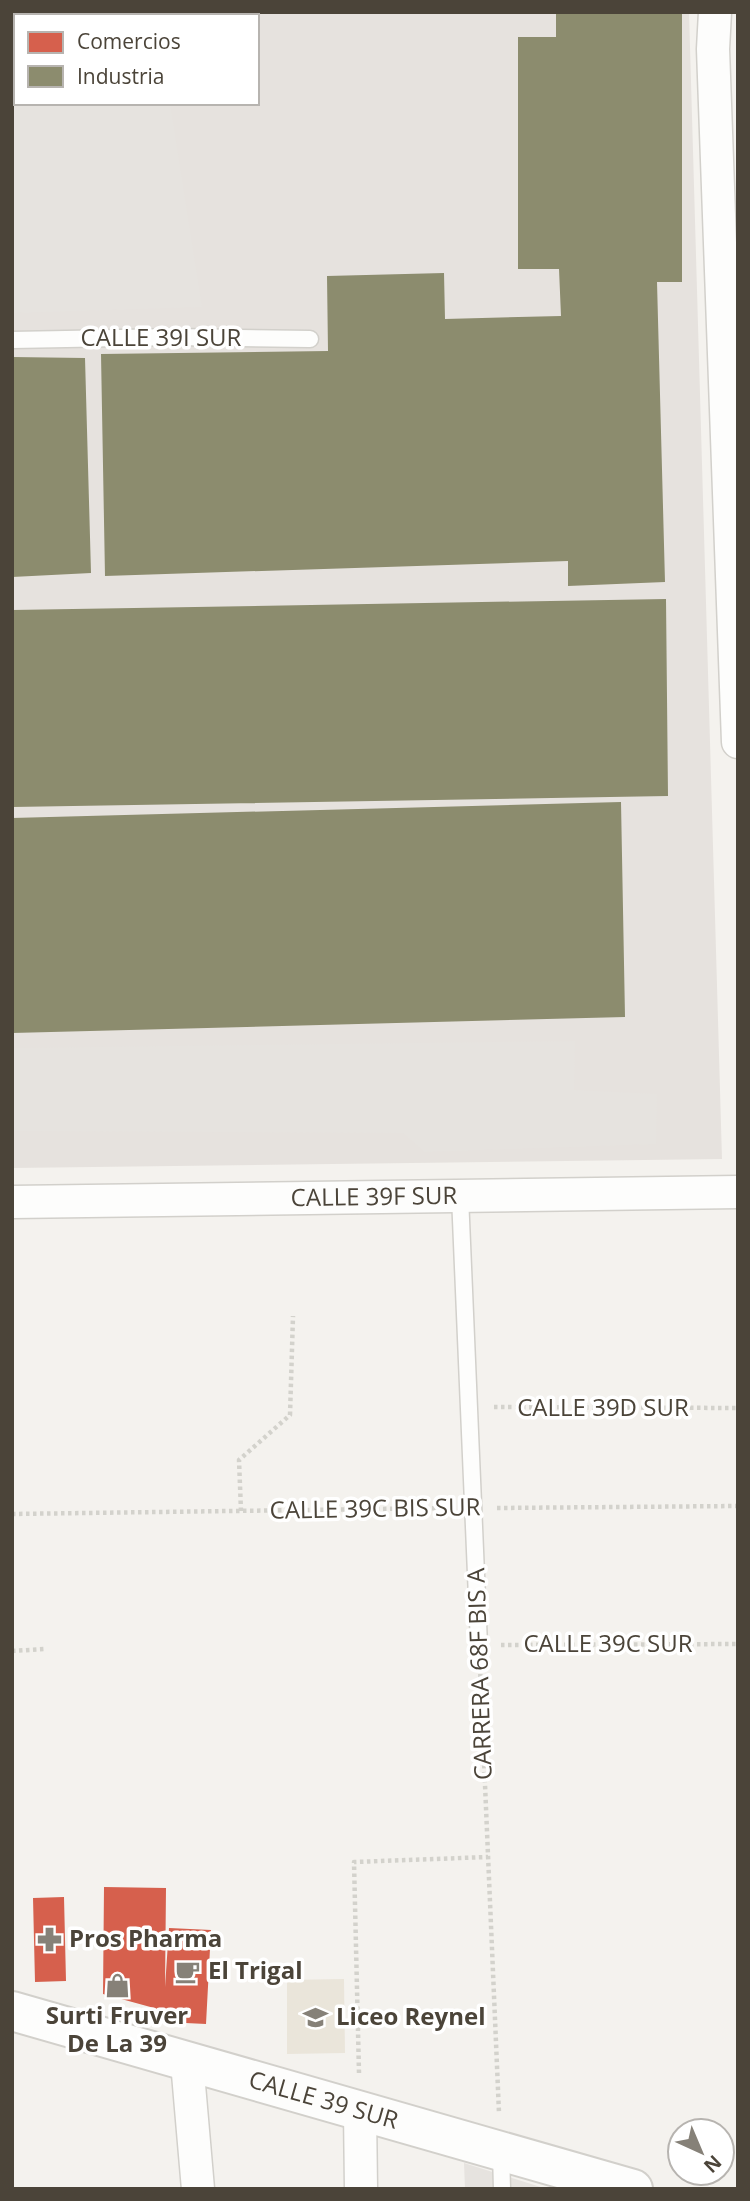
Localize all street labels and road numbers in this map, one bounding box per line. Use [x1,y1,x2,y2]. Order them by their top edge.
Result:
street label: CALLE 39I SUR [81,320,242,353]
street label: CALLE 39F SUR [290,1178,458,1213]
street label: CALLE 39D SUR [517,1390,689,1423]
street label: CALLE 39C BIS SUR [269,1489,481,1526]
street label: CARRERA 68F BIS A [458,1567,499,1781]
street label: CALLE 39C SUR [523,1626,693,1659]
street label: CALLE 39 SUR [245,2062,403,2136]

